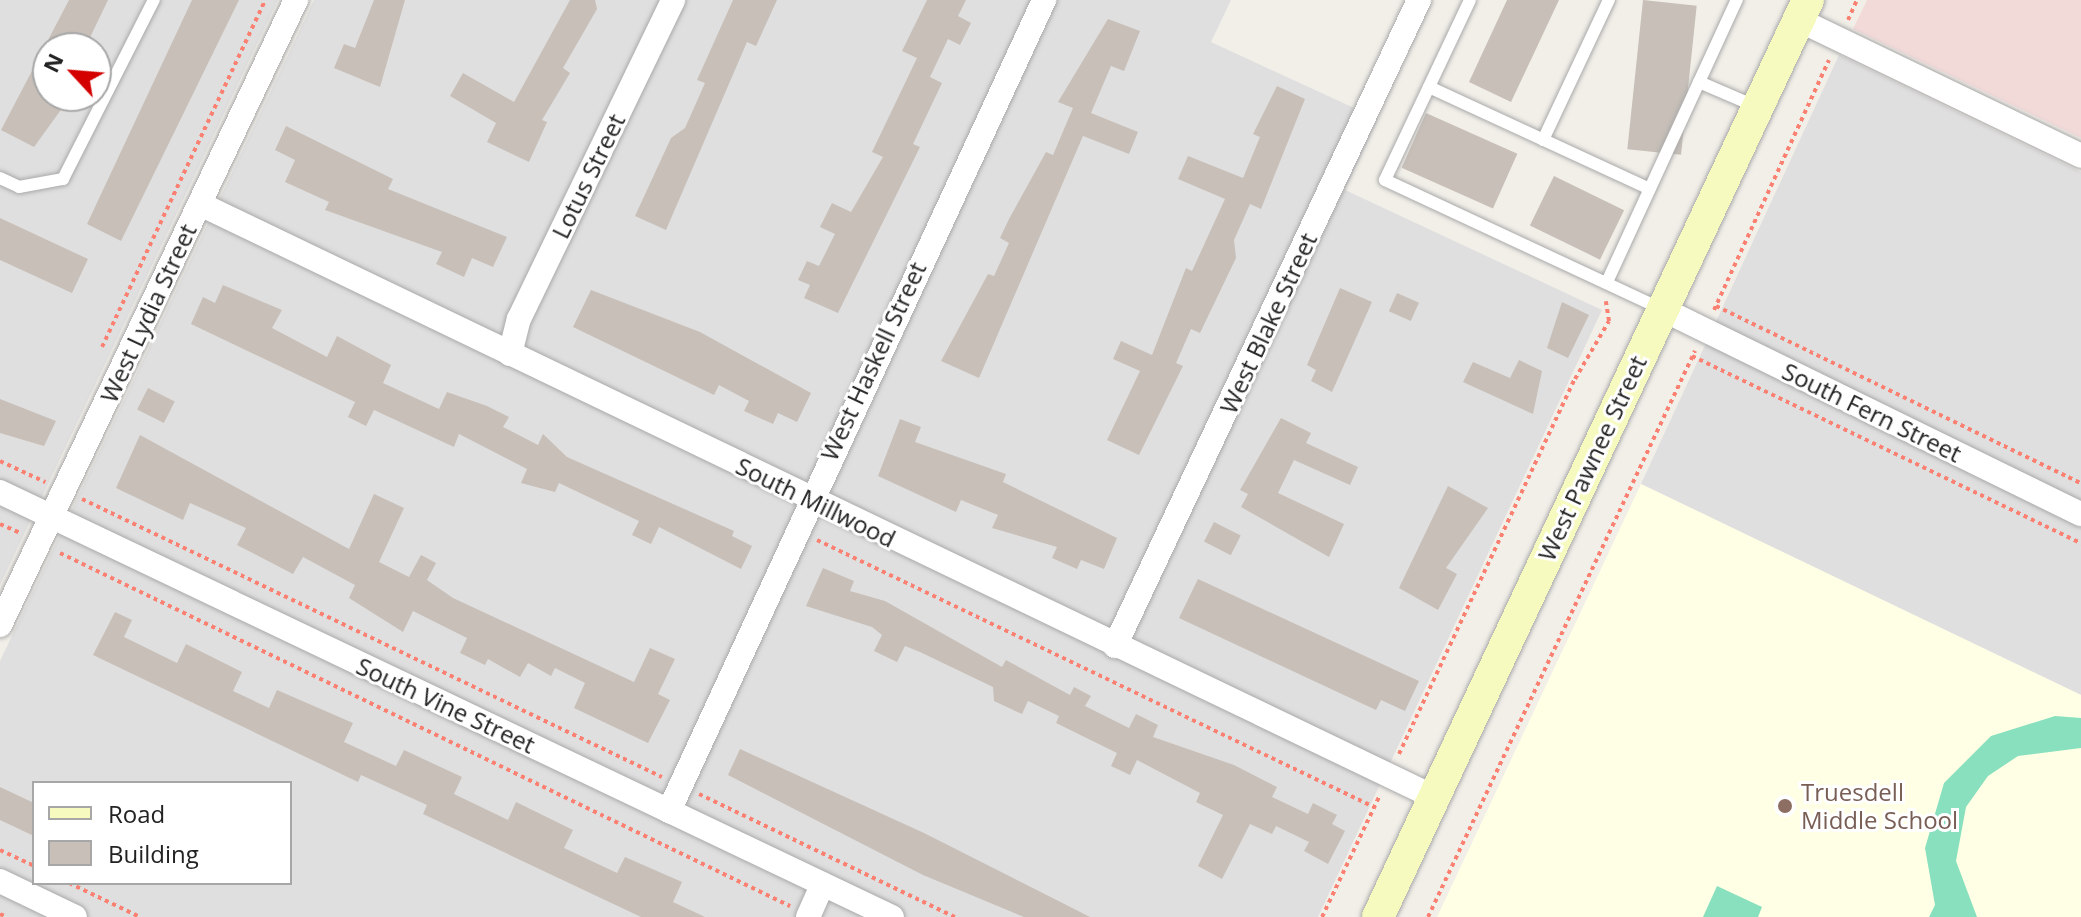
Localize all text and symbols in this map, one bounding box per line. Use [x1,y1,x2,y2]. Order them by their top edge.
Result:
north arrow [32,32,112,112]
text: N [35,48,70,77]
street label: Lotus Street [545,109,631,243]
street label: West Lydia Street [94,219,202,407]
street label: West Blake Street [1214,228,1322,418]
street label: West Haskell Street [814,257,932,465]
street label: West Pawnee Street [1532,351,1652,565]
street label: South Fern Street [1778,356,1966,468]
street label: South Millwood [732,451,900,553]
street label: South Vine Street [352,651,540,759]
place label: Truesdell Middle School [1801,778,1958,834]
legend [32,781,292,885]
text: Road [108,797,165,830]
marker: Truesdell Middle School [1776,797,1794,815]
text: Building [108,837,199,870]

